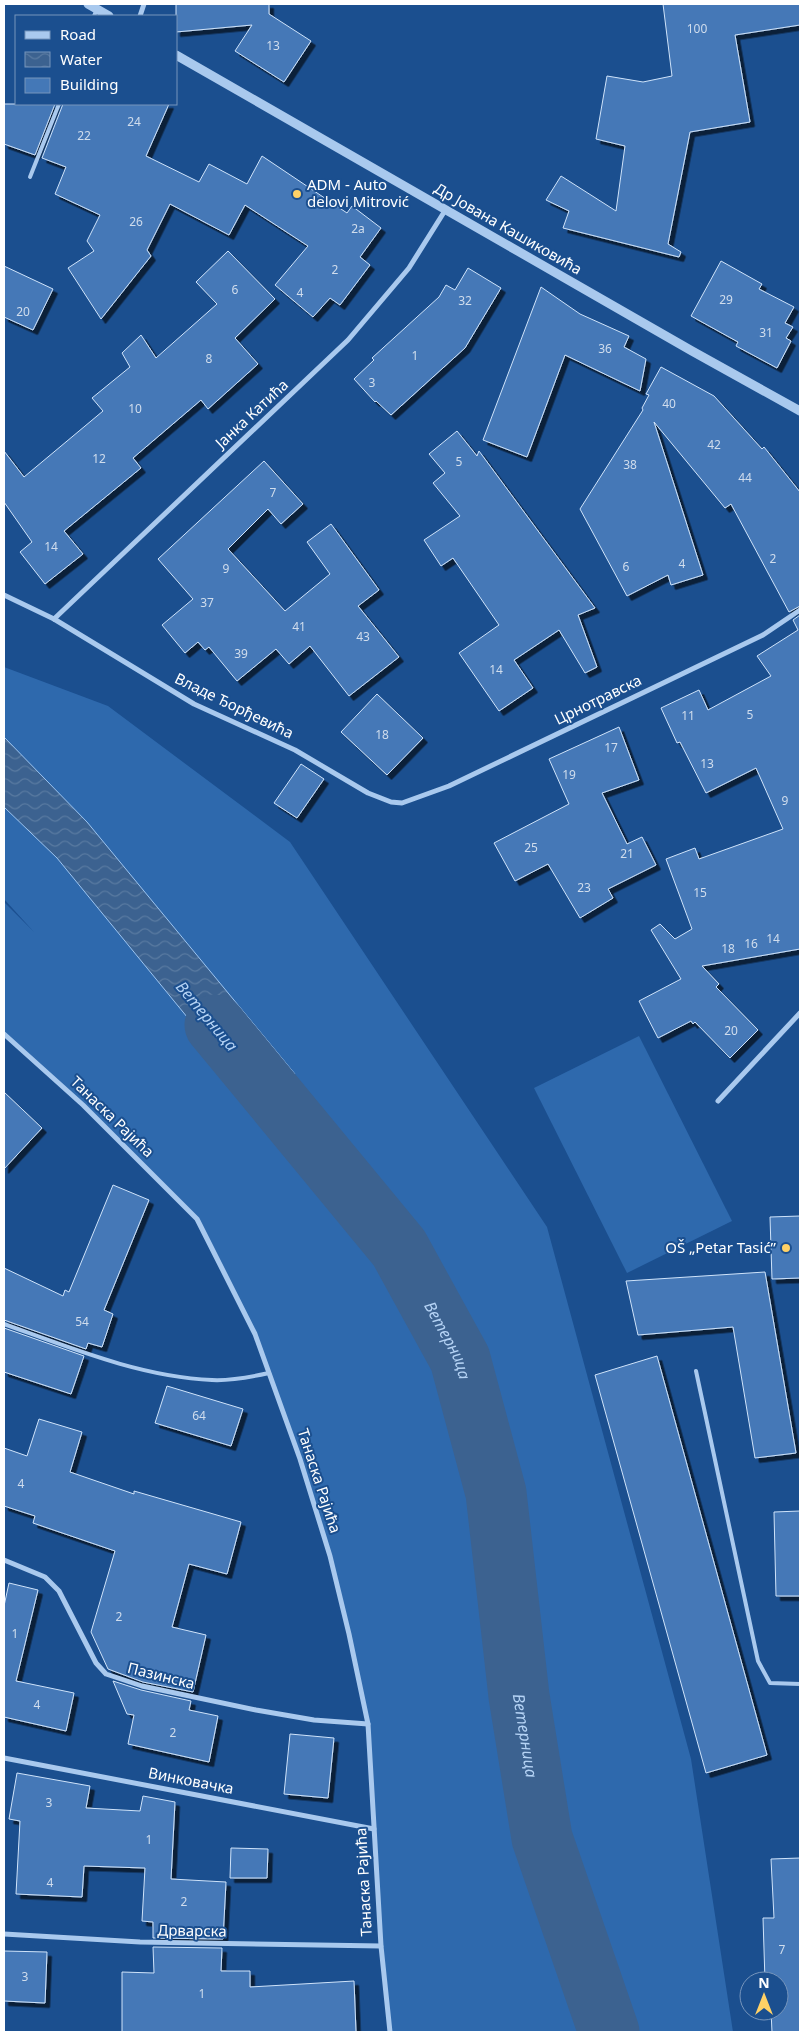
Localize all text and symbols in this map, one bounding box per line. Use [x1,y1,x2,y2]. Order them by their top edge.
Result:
legend [15,15,178,105]
house number: 100 [687,20,707,37]
text: Road [60,24,96,44]
house number: 13 [266,37,280,54]
text: Water [60,49,102,69]
text: Building [60,74,118,94]
house number: 24 [127,113,141,130]
house number: 22 [77,127,91,144]
place label: ADM - Auto delovi Mitrović [307,174,409,211]
street label: Др Јована Кашиковића [431,178,586,279]
marker: ADM - Auto delovi Mitrović [291,188,303,200]
house number: 26 [129,213,143,230]
house number: 2a [351,220,365,237]
house number: 2 [332,261,339,278]
house number: 6 [232,281,239,298]
house number: 4 [297,284,304,301]
house number: 29 [719,291,733,308]
house number: 32 [458,292,472,309]
house number: 20 [16,303,30,320]
house number: 31 [759,324,773,341]
house number: 36 [598,340,612,357]
house number: 1 [412,347,418,364]
house number: 8 [206,350,213,367]
street label: Јанка Катића [209,374,292,454]
house number: 3 [369,374,376,391]
house number: 40 [662,395,676,412]
house number: 10 [128,400,142,417]
house number: 42 [707,436,721,453]
house number: 12 [92,450,106,467]
house number: 5 [456,453,463,470]
house number: 38 [623,456,637,473]
house number: 44 [738,469,752,486]
house number: 7 [270,484,277,501]
house number: 14 [44,538,58,555]
house number: 2 [770,550,777,567]
house number: 4 [679,555,686,572]
house number: 6 [623,558,630,575]
house number: 9 [223,560,230,577]
house number: 37 [200,594,214,611]
house number: 41 [292,618,306,635]
house number: 43 [356,628,370,645]
house number: 39 [234,645,248,662]
house number: 14 [489,661,503,678]
street label: Владе Ђорђевића [172,668,297,743]
street label: Црнотравска [551,669,644,729]
house number: 5 [747,706,754,723]
house number: 11 [681,707,695,724]
house number: 18 [375,726,389,743]
house number: 17 [604,739,618,756]
house number: 13 [700,755,714,772]
house number: 19 [562,766,576,783]
house number: 9 [782,792,789,809]
house number: 25 [524,839,538,856]
house number: 21 [620,845,634,862]
house number: 23 [577,879,591,896]
house number: 15 [693,884,707,901]
house number: 14 [766,930,780,947]
house number: 16 [744,935,758,952]
house number: 18 [721,940,735,957]
water label: Ветерница [171,976,243,1056]
house number: 20 [724,1022,738,1039]
street label: Танаска Рајића [67,1071,159,1161]
place label: OŠ „Petar Tasić” [665,1237,777,1257]
marker: OŠ „Petar Tasić” [780,1242,792,1254]
water label: Ветерница [419,1297,476,1382]
house number: 54 [75,1313,89,1330]
house number: 64 [192,1407,206,1424]
street label: Танаска Рајића [294,1426,346,1535]
house number: 4 [18,1475,25,1492]
house number: 2 [116,1608,123,1625]
house number: 1 [12,1625,18,1642]
street label: Пазинска [126,1657,197,1693]
water label: Ветерница [508,1692,543,1779]
house number: 4 [34,1696,41,1713]
house number: 2 [170,1724,177,1741]
street label: Винковачка [147,1762,236,1798]
house number: 3 [46,1794,53,1811]
street label: Танаска Рајића [350,1827,376,1937]
house number: 1 [146,1831,152,1848]
house number: 4 [47,1874,54,1891]
house number: 2 [181,1893,188,1910]
street label: Дрварска [157,1919,227,1941]
house number: 7 [779,1941,786,1958]
house number: 3 [22,1968,29,1985]
north arrow [739,1971,789,2021]
text: N [758,1973,770,1992]
house number: 1 [199,1985,205,2002]

